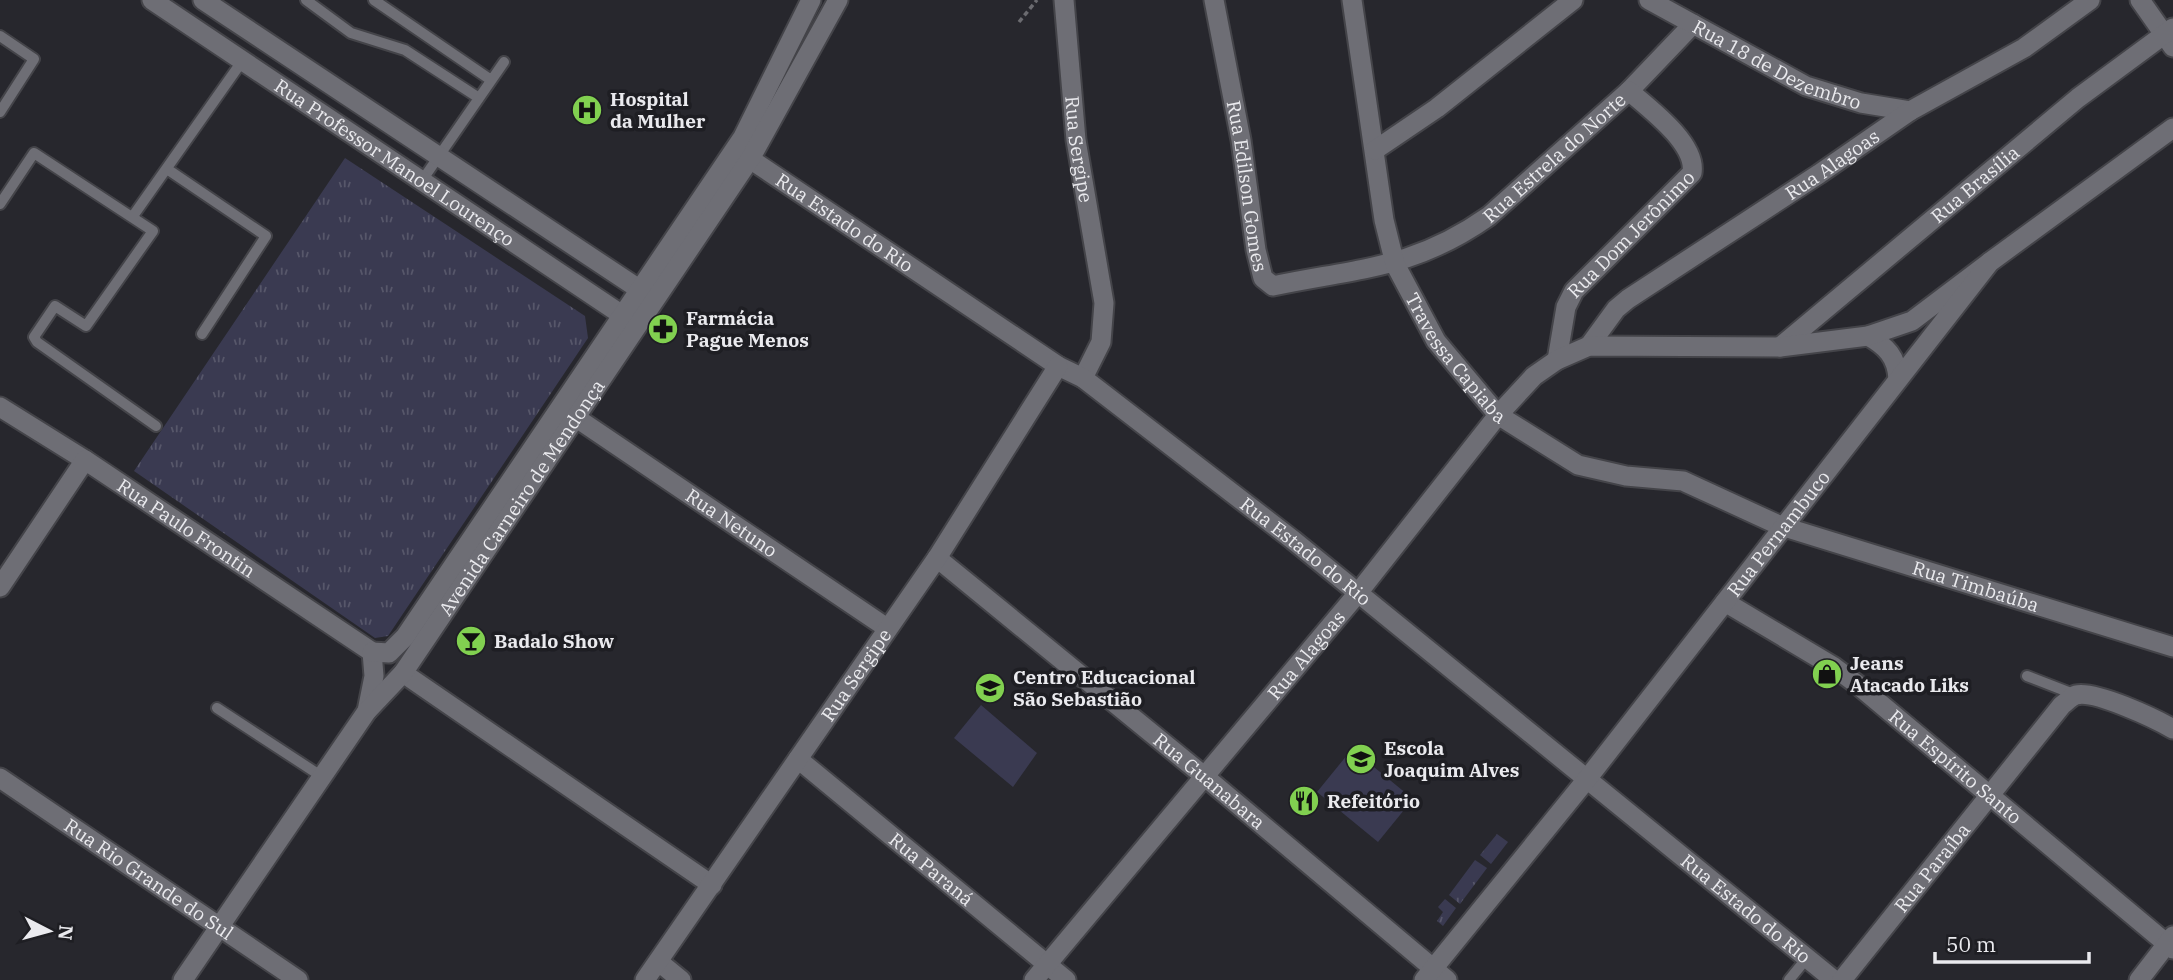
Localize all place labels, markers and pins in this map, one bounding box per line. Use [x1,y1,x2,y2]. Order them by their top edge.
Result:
place label: Hospital da Mulher [610,87,706,133]
hospital icon: Hospital da Mulher [570,93,604,127]
place label: Farmácia Pague Menos [686,306,809,352]
pharmacy icon: Farmácia Pague Menos [646,312,680,346]
bar icon: Badalo Show [454,624,488,658]
place label: Badalo Show [494,629,615,653]
place label: Jeans Atacado Liks [1850,651,1969,697]
shop icon: Jeans Atacado Liks [1810,657,1844,691]
place label: Centro Educacional São Sebastião [1013,665,1195,711]
school or university icon: Centro Educacional São Sebastião [973,671,1007,705]
place label: Escola Joaquim Alves [1384,736,1519,782]
school or university icon: Escola Joaquim Alves [1344,742,1378,776]
restaurant icon: Refeitório [1287,784,1321,818]
place label: Refeitório [1327,789,1420,813]

